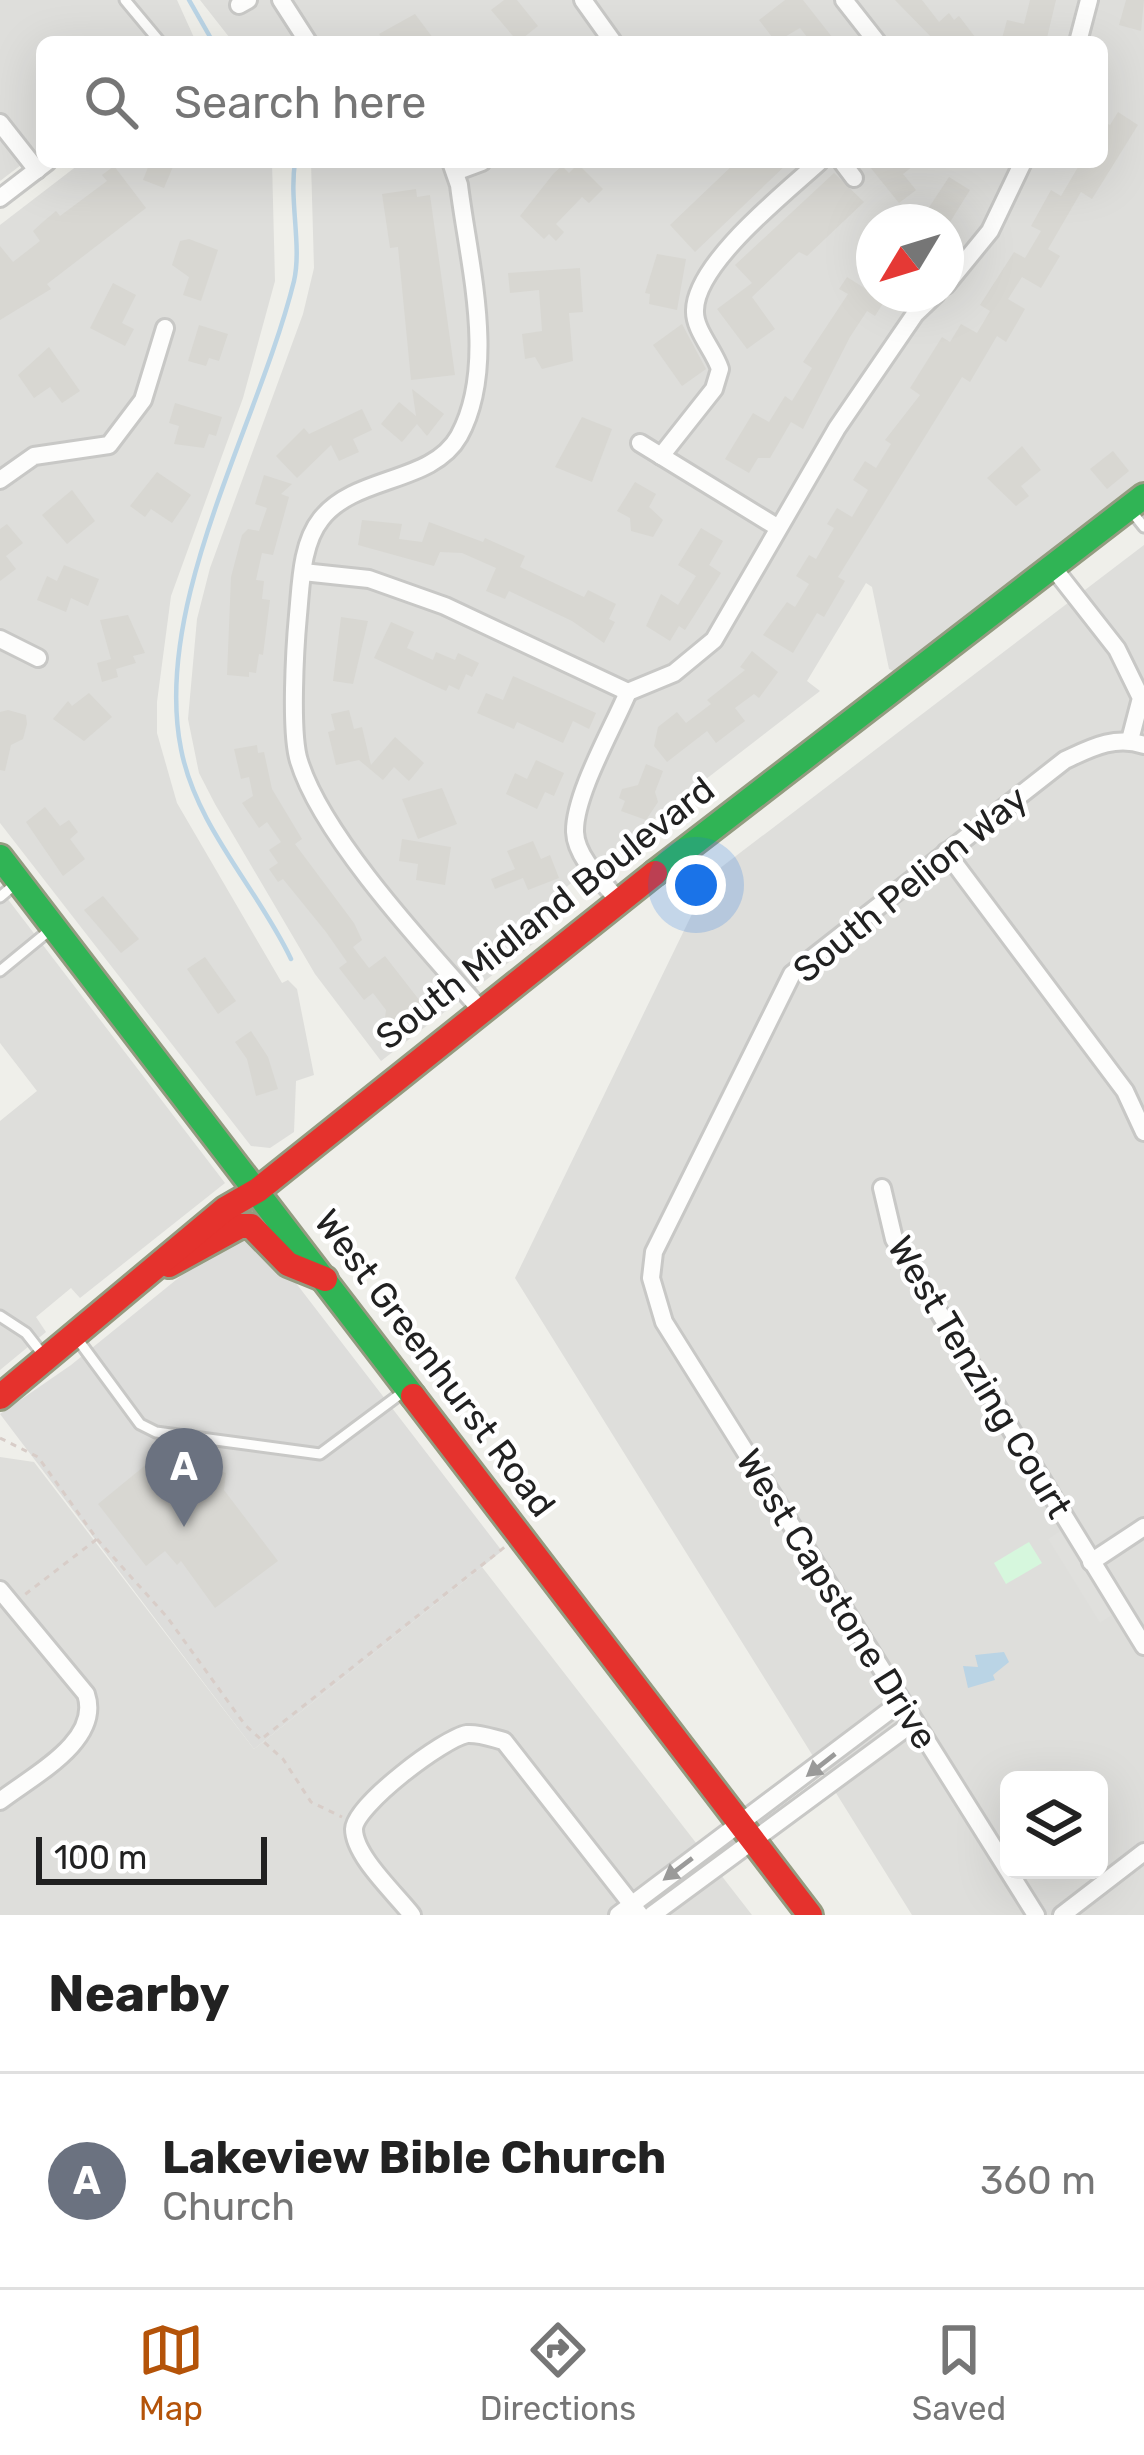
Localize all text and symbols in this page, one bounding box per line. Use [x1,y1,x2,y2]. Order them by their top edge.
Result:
search box [36,36,1108,168]
icon: search [78,69,144,135]
text: Search here [174,76,426,129]
north arrow [856,204,964,312]
street label: South Midland Boulevard [367,768,723,1058]
street label: South Pelion Way [785,777,1035,991]
your location [666,855,726,915]
street label: West Greenhurst Road [306,1201,564,1525]
street label: West Tenzing Court [879,1228,1081,1526]
pin: A [145,1428,223,1527]
street label: West Capstone Drive [727,1441,947,1757]
one-way arrow [806,1752,837,1777]
map controls [1000,1771,1108,1879]
button: layers [1000,1771,1108,1879]
scale bar [36,1831,267,1884]
text: 100 m [54,1838,147,1877]
one-way arrow [663,1856,694,1880]
text: Nearby [48,1963,230,2024]
text: Lakeview Bible Church [162,2131,666,2184]
text: A [73,2158,101,2204]
text: 360 m [980,2158,1096,2204]
text: Church [162,2184,295,2230]
tab: Map [138,2317,204,2428]
tab: Directions [480,2317,636,2428]
tab: Saved [912,2317,1006,2428]

